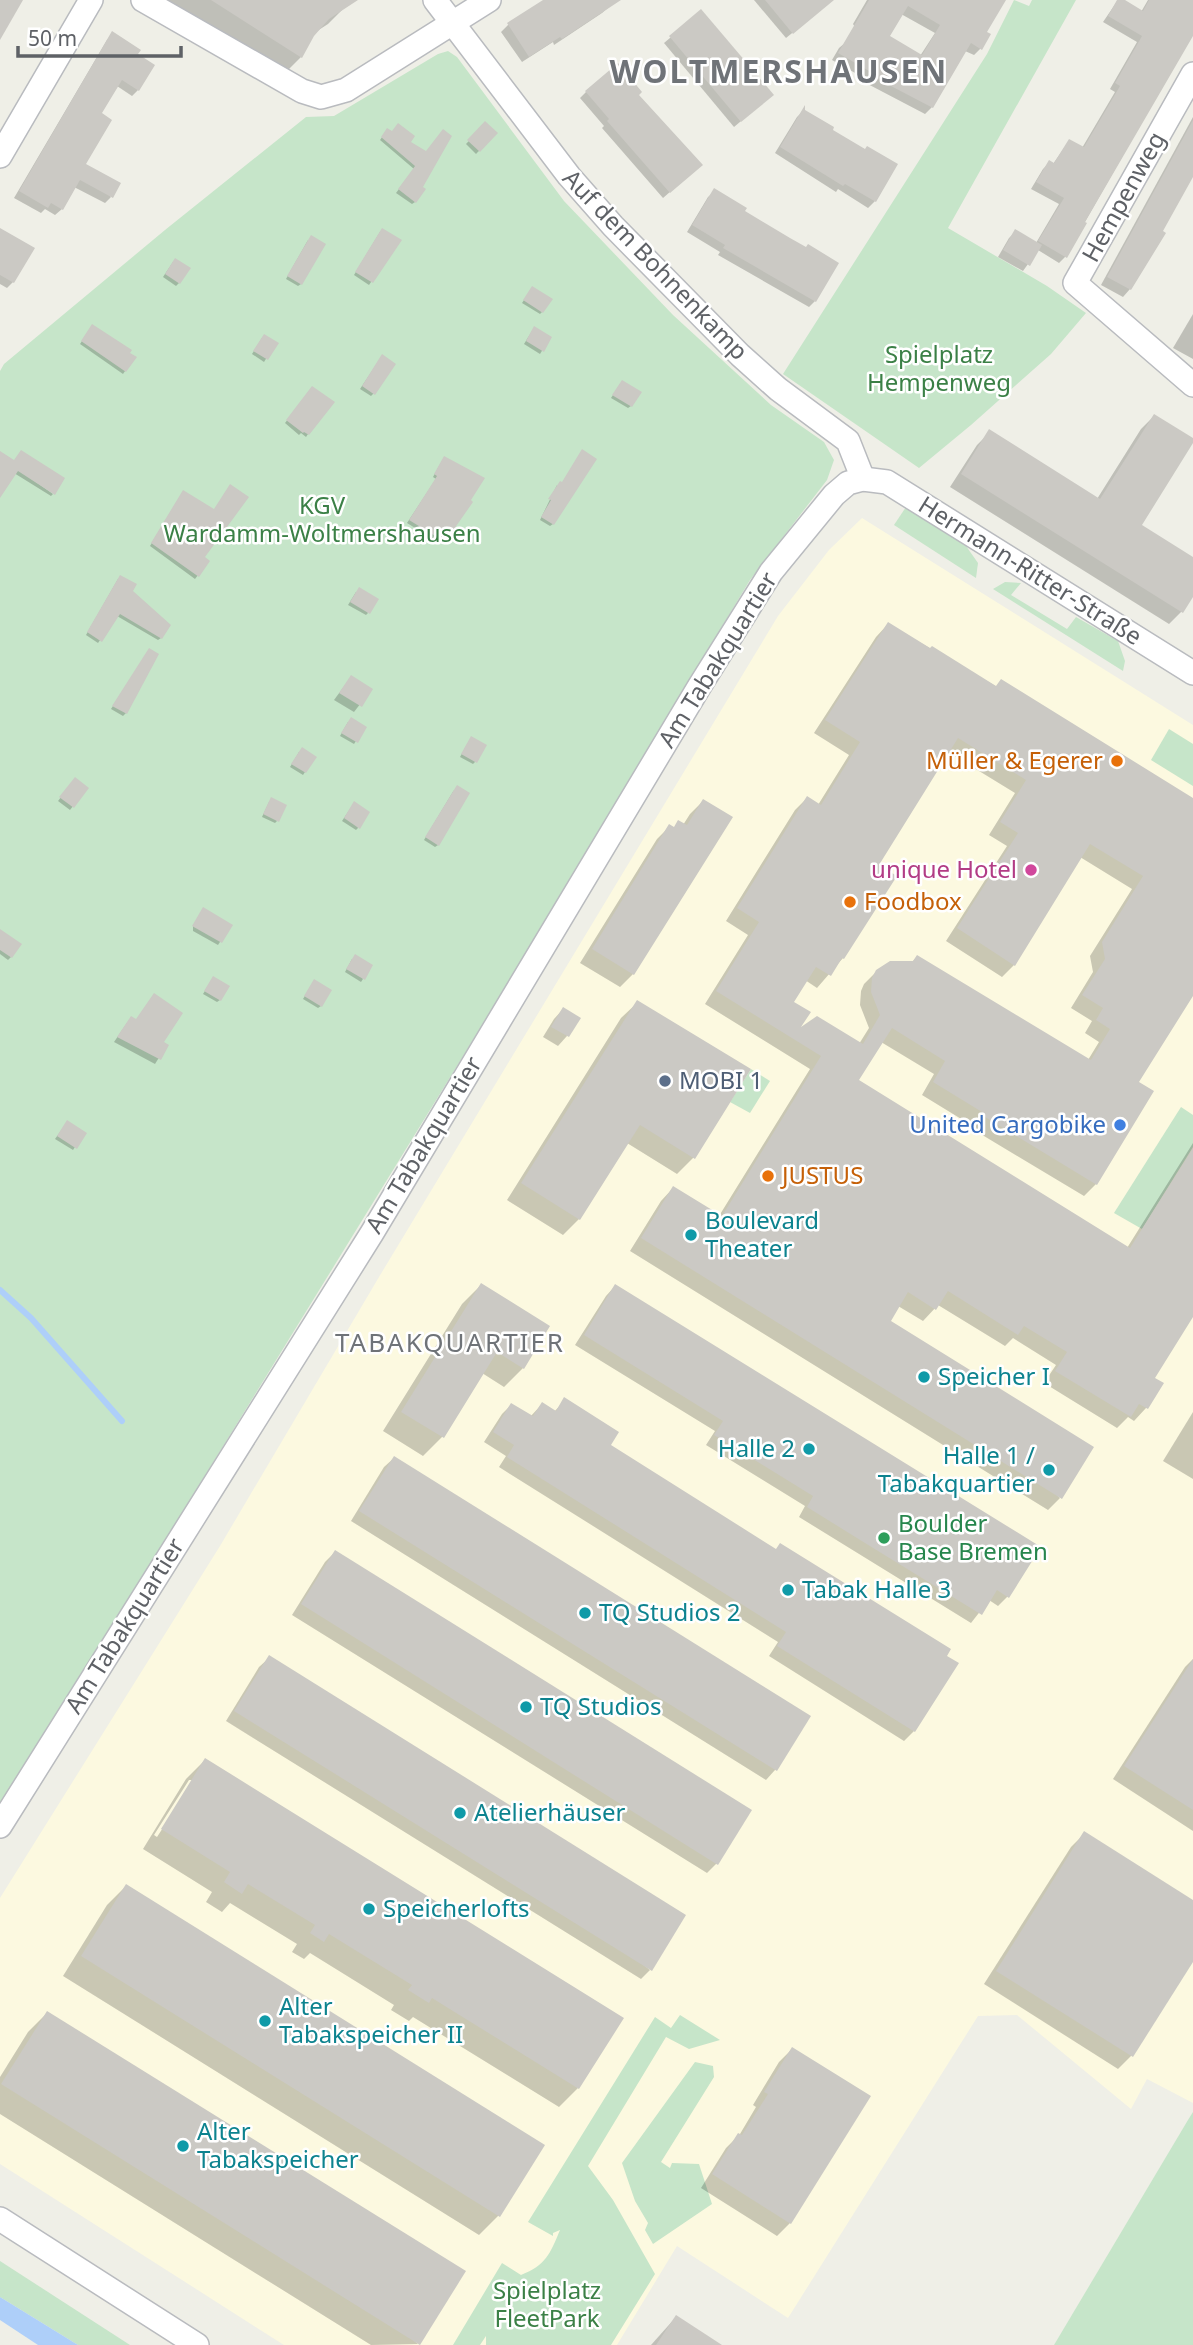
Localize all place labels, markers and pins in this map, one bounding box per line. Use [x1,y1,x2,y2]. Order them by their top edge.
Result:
place label: Müller & Egerer [926,743,1103,776]
marker: Müller & Egerer [1109,753,1125,769]
place label: unique Hotel [871,852,1017,885]
marker: unique Hotel [1023,862,1039,878]
place label: Foodbox [864,884,962,917]
marker: Foodbox [842,894,858,910]
place label: MOBI 1 [679,1063,763,1096]
marker: MOBI 1 [657,1073,673,1089]
place label: United Cargobike [909,1107,1106,1140]
marker: United Cargobike [1112,1117,1128,1133]
place label: JUSTUS [780,1158,863,1191]
marker: JUSTUS [760,1168,776,1184]
place label: Boulevard Theater [705,1203,819,1264]
marker: Boulevard Theater [683,1227,699,1243]
place label: Speicher I [938,1359,1050,1392]
marker: Speicher I [916,1369,932,1385]
place label: Halle 2 [718,1431,795,1464]
place label: Halle 1 / Tabakquartier [878,1438,1035,1499]
marker: Halle 2 [801,1441,817,1457]
marker: Halle 1 / Tabakquartier [1041,1462,1057,1478]
place label: Boulder Base Bremen [898,1506,1048,1567]
marker: Boulder Base Bremen [876,1530,892,1546]
place label: Tabak Halle 3 [802,1572,951,1605]
marker: Tabak Halle 3 [780,1582,796,1598]
place label: TQ Studios 2 [599,1595,740,1628]
marker: TQ Studios 2 [577,1605,593,1621]
place label: TQ Studios [540,1689,662,1722]
marker: TQ Studios [518,1699,534,1715]
place label: Atelierhäuser [474,1795,626,1828]
marker: Atelierhäuser [452,1805,468,1821]
place label: Speicherlofts [383,1891,530,1924]
marker: Speicherlofts [361,1901,377,1917]
place label: Alter Tabakspeicher II [279,1989,463,2050]
marker: Alter Tabakspeicher II [257,2013,273,2029]
place label: Alter Tabakspeicher [197,2114,359,2175]
marker: Alter Tabakspeicher [175,2138,191,2154]

